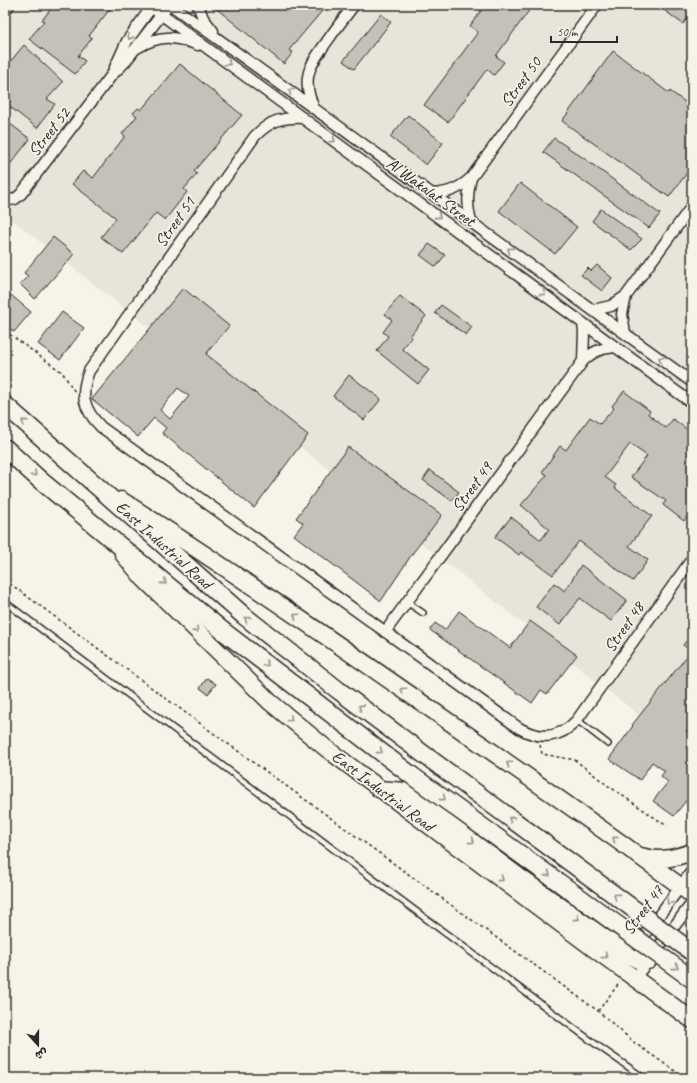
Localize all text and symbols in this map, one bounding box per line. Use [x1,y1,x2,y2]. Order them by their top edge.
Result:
scale bar [551,18,617,44]
text: 50 m [557,24,579,40]
one-way arrow [127,33,134,40]
street label: Street 50 [496,52,547,111]
one-way arrow [223,58,230,65]
one-way arrow [289,89,296,96]
street label: Street 52 [23,102,75,161]
one-way arrow [328,135,335,142]
street label: Al Wakalat Street [383,153,481,233]
street label: Street 51 [150,192,201,251]
one-way arrow [433,212,440,219]
one-way arrow [507,247,514,255]
one-way arrow [538,288,545,295]
one-way arrow [658,357,665,364]
one-way arrow [22,419,29,426]
street label: Street 49 [447,457,498,516]
one-way arrow [29,470,37,477]
street label: East Industrial Road [112,496,218,595]
one-way arrow [160,578,167,585]
street label: Street 48 [599,596,650,656]
one-way arrow [293,614,300,621]
one-way arrow [245,617,252,624]
one-way arrow [191,625,199,633]
one-way arrow [261,659,268,666]
one-way arrow [400,687,407,695]
one-way arrow [358,704,365,712]
one-way arrow [286,715,293,722]
street label: East Industrial Road [328,746,440,838]
one-way arrow [376,746,383,753]
one-way arrow [507,762,514,769]
one-way arrow [439,793,446,801]
one-way arrow [508,816,515,823]
one-way arrow [467,836,474,843]
one-way arrow [613,837,620,844]
one-way arrow [544,869,551,877]
one-way arrow [496,874,503,881]
street label: Street 47 [618,880,669,939]
one-way arrow [613,894,620,901]
one-way arrow [667,898,674,905]
one-way arrow [572,913,579,920]
one-way arrow [600,952,607,959]
one-way arrow [672,962,679,970]
north arrow [18,1025,58,1065]
text: ش [33,1046,50,1063]

